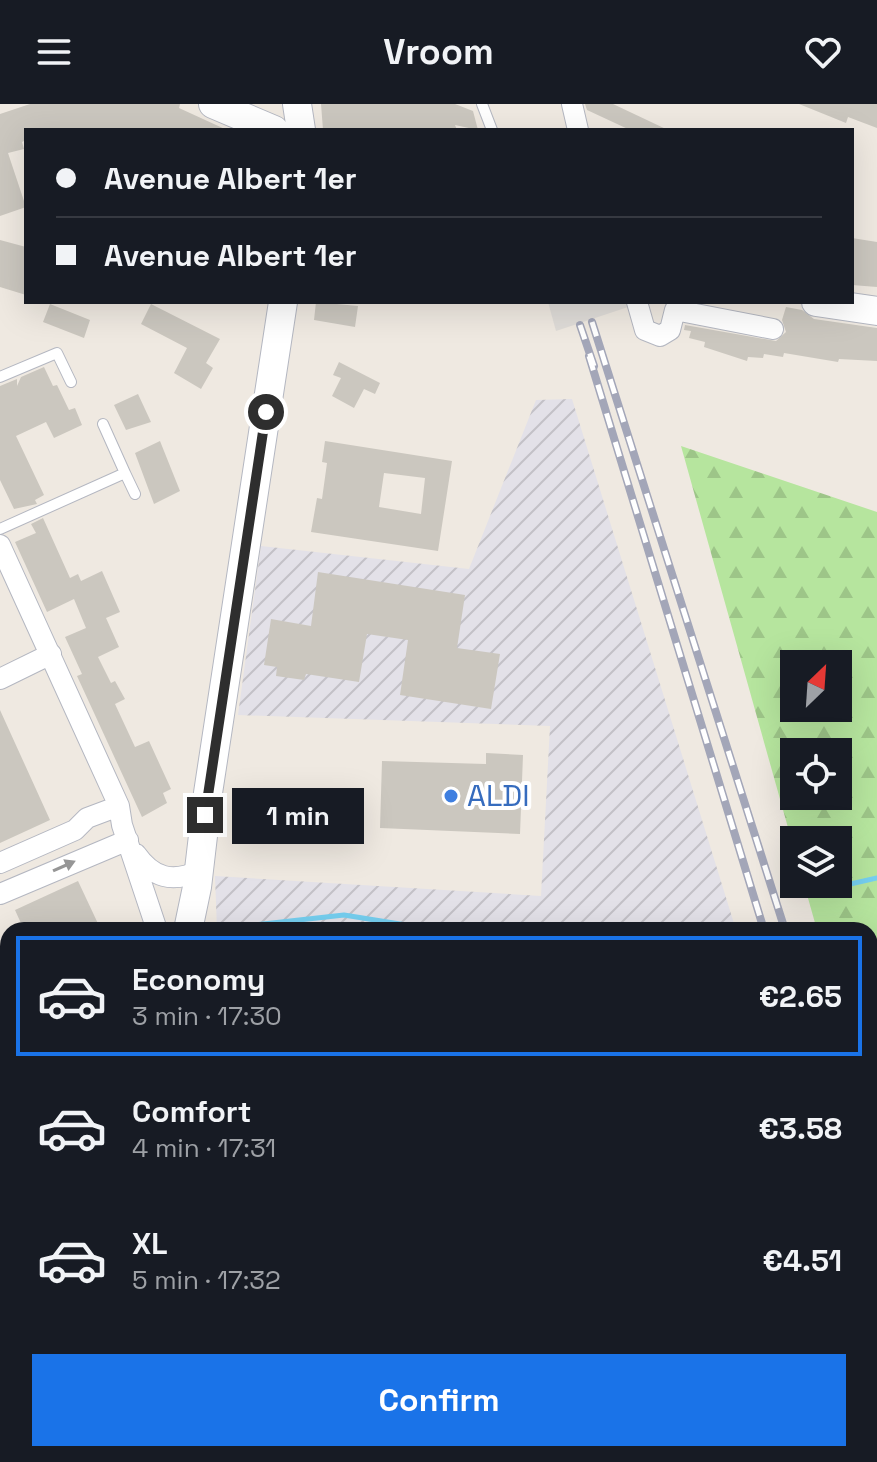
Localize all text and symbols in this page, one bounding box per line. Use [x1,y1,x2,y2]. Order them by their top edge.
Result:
text: Vroom [383,29,494,75]
icon: menu [32,30,76,74]
icon: heart [801,30,845,74]
text: Avenue Albert 1er [104,159,357,198]
text: Avenue Albert 1er [104,236,357,275]
route start [248,394,284,430]
north arrow [780,650,852,722]
map controls [780,650,852,898]
button: locate [780,738,852,810]
place label: ALDI [467,776,530,815]
callout: 1 min [233,787,365,843]
marker: ALDI [442,787,460,805]
route end [187,797,223,833]
text: 1 min [266,799,330,833]
button: layers [780,826,852,898]
one-way arrow [52,859,76,872]
icon: car [36,960,108,1032]
text: Economy [132,960,265,999]
text: €2.65 [759,977,842,1016]
text: 3 min · 17:30 [132,999,282,1033]
icon: car [36,1092,108,1164]
text: Comfort [132,1092,251,1131]
text: €3.58 [758,1109,842,1148]
text: 4 min · 17:31 [132,1131,276,1165]
icon: car [36,1224,108,1296]
text: XL [132,1224,168,1263]
text: €4.51 [763,1241,842,1280]
text: 5 min · 17:32 [132,1263,281,1297]
button: Confirm [32,1354,846,1446]

